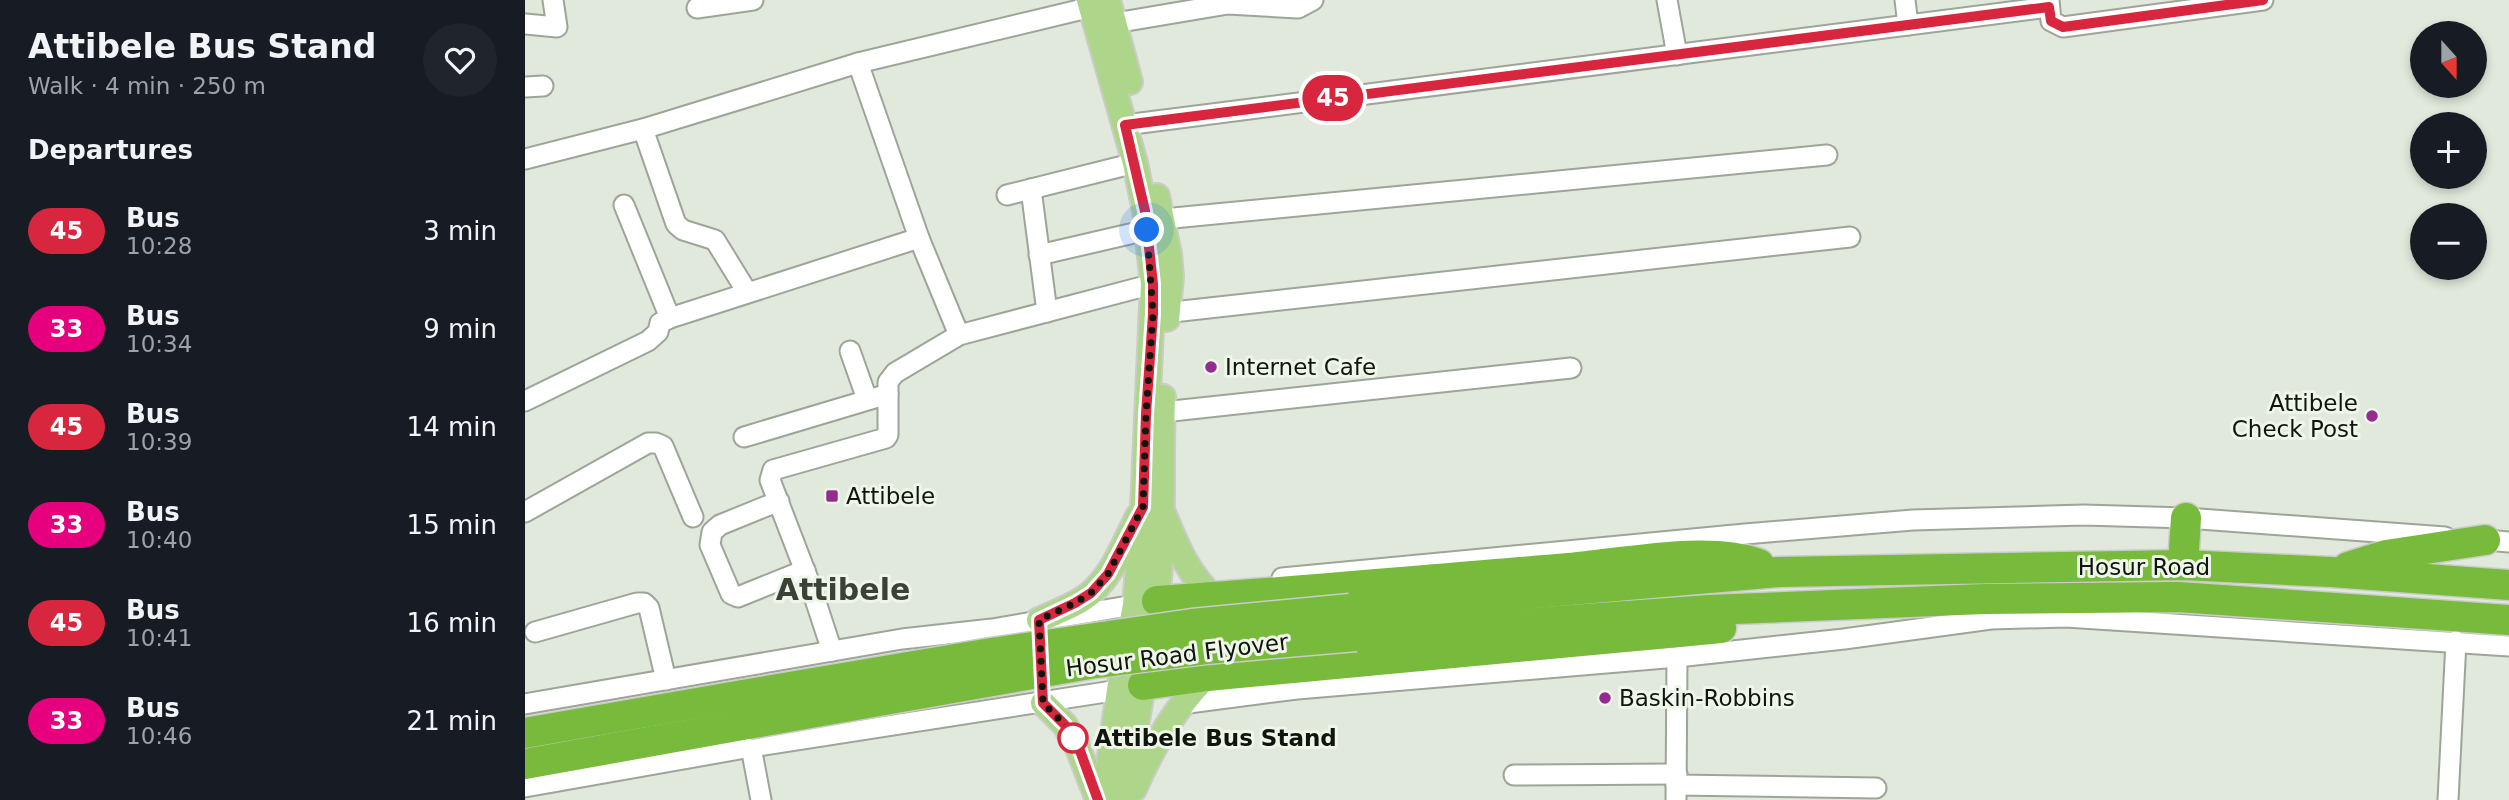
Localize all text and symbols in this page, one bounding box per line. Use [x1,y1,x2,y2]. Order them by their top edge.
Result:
north arrow [2410,21,2487,98]
map controls [2410,21,2487,280]
button: heart [423,23,497,97]
text: Attibele Bus Stand [28,27,376,66]
text: Walk · 4 min · 250 m [28,73,266,99]
line badge: 45 [1301,75,1365,121]
text: 45 [1316,84,1350,112]
button: + [2410,112,2487,189]
text: Departures [28,135,193,165]
text: Bus [126,203,180,233]
button: − [2410,203,2487,280]
your location [1129,212,1164,247]
text: 3 min [423,216,497,246]
text: 45 [50,217,83,245]
text: 10:28 [126,233,192,259]
text: Bus [126,301,180,331]
text: 9 min [423,314,497,344]
text: 33 [50,315,83,343]
text: 10:34 [126,331,192,357]
place label: Internet Cafe [1225,354,1376,380]
marker: Internet Cafe [1203,359,1219,375]
place label: Attibele Check Post [2232,390,2358,442]
text: Bus [126,399,180,429]
marker: Attibele Check Post [2364,408,2380,424]
text: 14 min [407,412,497,442]
text: 45 [50,413,83,441]
text: 10:39 [126,429,192,455]
place label: Attibele [846,483,935,509]
marker: Attibele [824,488,840,504]
text: Bus [126,497,180,527]
text: 15 min [407,510,497,540]
text: 33 [50,511,83,539]
text: 10:40 [126,527,192,553]
street label: Hosur Road [2078,554,2210,580]
district label: Attibele [776,572,910,607]
text: Bus [126,595,180,625]
text: 16 min [407,608,497,638]
text: 45 [50,609,83,637]
text: 10:41 [126,625,192,651]
street label: Hosur Road Flyover [1064,628,1290,682]
place label: Baskin-Robbins [1619,685,1795,711]
marker: Baskin-Robbins [1597,690,1613,706]
text: Bus [126,693,180,723]
text: 21 min [407,706,497,736]
text: 33 [50,707,83,735]
text: 10:46 [126,723,192,749]
marker: Attibele Bus Stand [1058,723,1088,753]
place label: Attibele Bus Stand [1094,725,1337,751]

